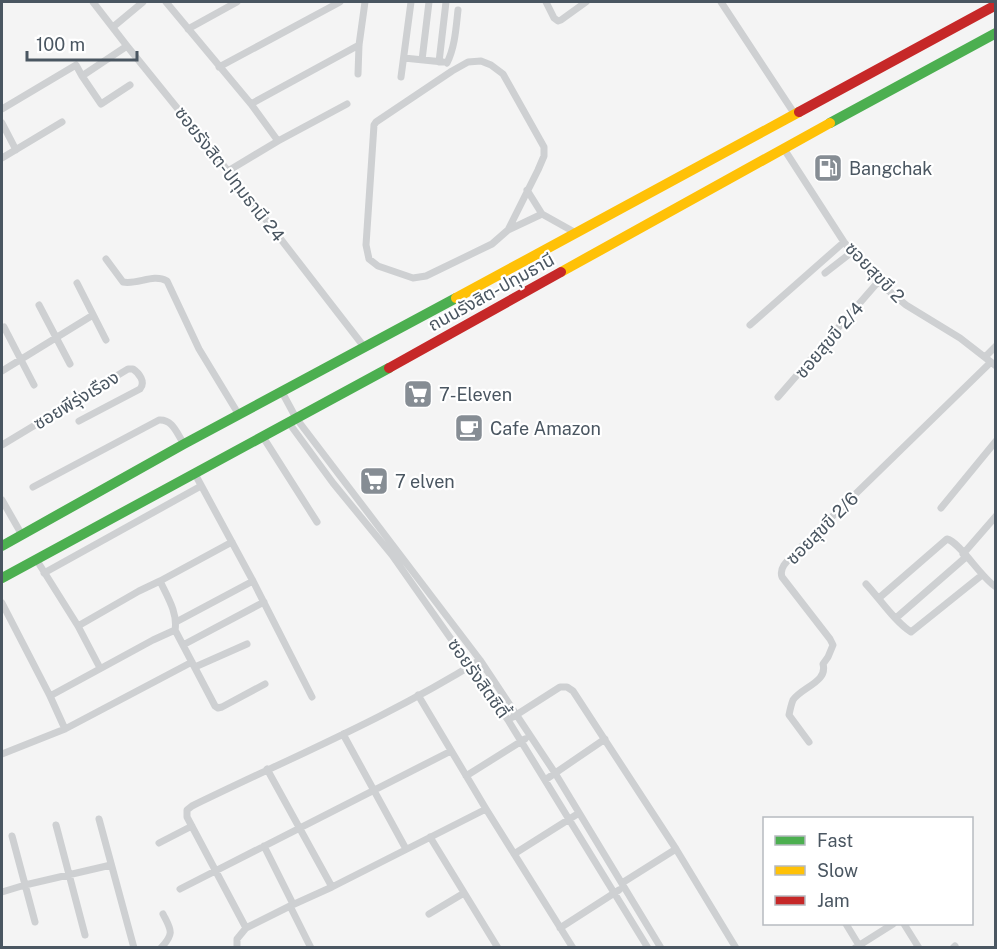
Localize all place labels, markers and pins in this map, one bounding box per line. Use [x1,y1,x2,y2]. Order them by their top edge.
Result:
fuel station icon: Bangchak [812,152,844,184]
place label: Bangchak [849,158,932,179]
supermarket icon: 7-Eleven [402,378,434,410]
place label: 7-Eleven [439,384,512,405]
cafe icon: Cafe Amazon [453,412,485,444]
place label: Cafe Amazon [490,418,601,439]
supermarket icon: 7 elven [358,465,390,497]
place label: 7 elven [395,471,455,492]

